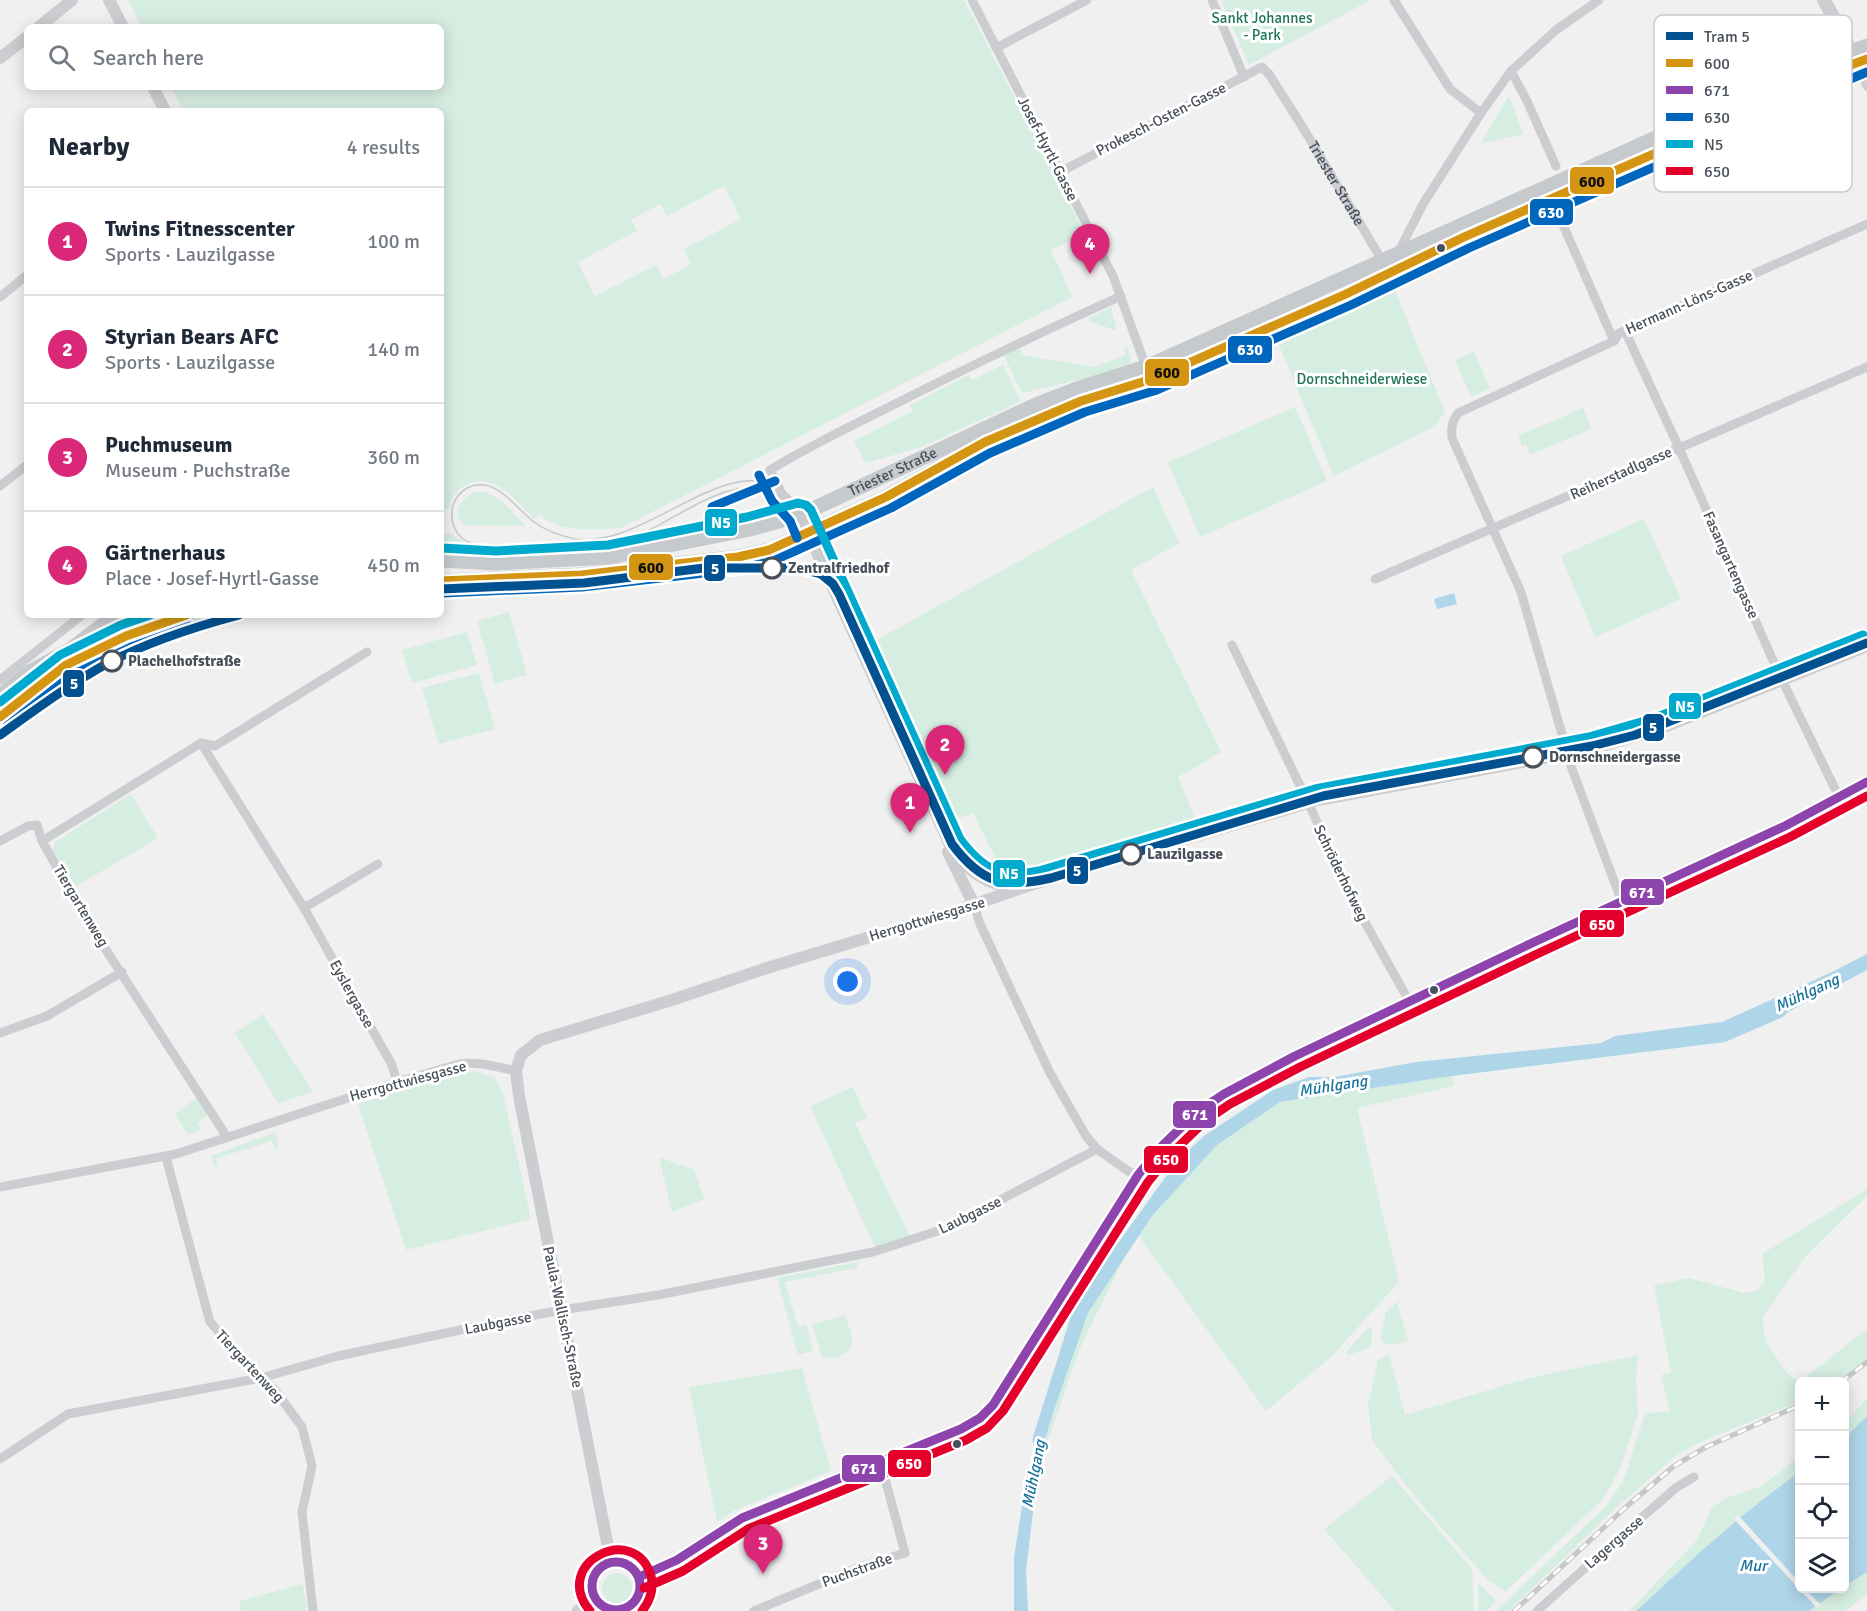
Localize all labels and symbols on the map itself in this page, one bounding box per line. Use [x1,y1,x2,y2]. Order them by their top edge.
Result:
park label: Sankt Johannes - Park [1212,9,1313,44]
legend [1654,15,1852,192]
text: Tram 5 [1704,27,1750,47]
text: 600 [1704,54,1730,74]
street label: Prokesch-Osten-Gasse [1093,78,1229,160]
text: 671 [1704,81,1730,101]
street label: Josef-Hyrtl-Gasse [1014,94,1082,204]
text: 630 [1704,108,1730,128]
text: N5 [1704,135,1724,155]
street label: Triester Straße [1304,138,1368,229]
text: 650 [1704,162,1730,182]
line badge: 600 [1569,166,1615,195]
text: 600 [1579,172,1605,192]
line badge: 630 [1529,198,1574,226]
text: 630 [1538,203,1564,223]
pin: 4 [1070,224,1110,274]
unlabelled marker [1435,242,1447,254]
street label: Hermann-Löns-Gasse [1623,266,1755,338]
line badge: 630 [1227,335,1273,364]
text: 630 [1237,340,1263,360]
line badge: 600 [1144,358,1190,387]
text: 600 [1154,363,1180,383]
park label: Dornschneiderwiese [1297,370,1427,388]
street label: Triester Straße [845,443,940,500]
street label: Reiherstadlgasse [1567,443,1675,503]
line badge: N5 [704,508,738,537]
street label: Fasangartengasse [1699,509,1763,621]
text: N5 [711,513,731,533]
line badge: 600 [628,553,674,581]
line badge: 5 [703,554,726,582]
marker: Zentralfriedhof [761,557,783,579]
text: 600 [638,558,664,578]
text: 5 [711,559,719,579]
place label: Zentralfriedhof [788,559,891,577]
marker: Plachelhofstraße [101,650,123,672]
place label: Plachelhofstraße [128,652,241,670]
line badge: 5 [62,669,85,698]
text: 5 [70,674,78,694]
line badge: N5 [1668,692,1702,720]
text: N5 [1675,697,1695,717]
line badge: 5 [1642,713,1665,742]
text: 5 [1649,718,1657,738]
pin: 2 [926,726,964,775]
marker: Dornschneidergasse [1522,746,1544,768]
place label: Dornschneidergasse [1549,748,1681,766]
pin: 1 [890,784,930,833]
street label: Schröderhofweg [1310,822,1372,924]
marker: Lauzilgasse [1120,843,1142,865]
place label: Lauzilgasse [1147,845,1223,863]
line badge: 5 [1066,856,1089,885]
line badge: N5 [992,859,1026,888]
text: 5 [1073,861,1081,881]
street label: Tiergartenweg [50,862,113,950]
text: N5 [999,864,1019,884]
line badge: 671 [1620,878,1665,906]
text: 671 [1629,883,1655,903]
street label: Herrgottwiesgasse [867,893,987,945]
line badge: 650 [1579,909,1625,938]
text: 650 [1589,915,1615,935]
street label: Eyslergasse [326,957,378,1031]
your location [833,967,862,996]
water label: Mühlgang [1772,969,1844,1017]
unlabelled marker [1428,984,1440,996]
street label: Herrgottwiesgasse [348,1057,468,1105]
water label: Mühlgang [1297,1071,1370,1101]
line badge: 671 [1172,1100,1217,1129]
text: 671 [1182,1105,1208,1125]
line badge: 650 [1143,1145,1189,1174]
text: 650 [1153,1150,1179,1170]
street label: Laubgasse [936,1192,1004,1238]
street label: Paula-Wallisch-Straße [539,1245,587,1389]
street label: Laubgasse [463,1308,533,1338]
street label: Tiergartenweg [212,1326,288,1406]
water label: Mühlgang [1018,1437,1051,1510]
unlabelled marker [951,1438,963,1450]
line badge: 650 [887,1449,932,1478]
line badge: 671 [841,1454,886,1483]
text: 650 [896,1454,922,1474]
text: 671 [851,1459,877,1479]
street label: Lagergasse [1581,1512,1647,1572]
pin: 3 [744,1524,783,1574]
street label: Puchstraße [819,1549,895,1591]
water label: Mur [1739,1556,1769,1576]

